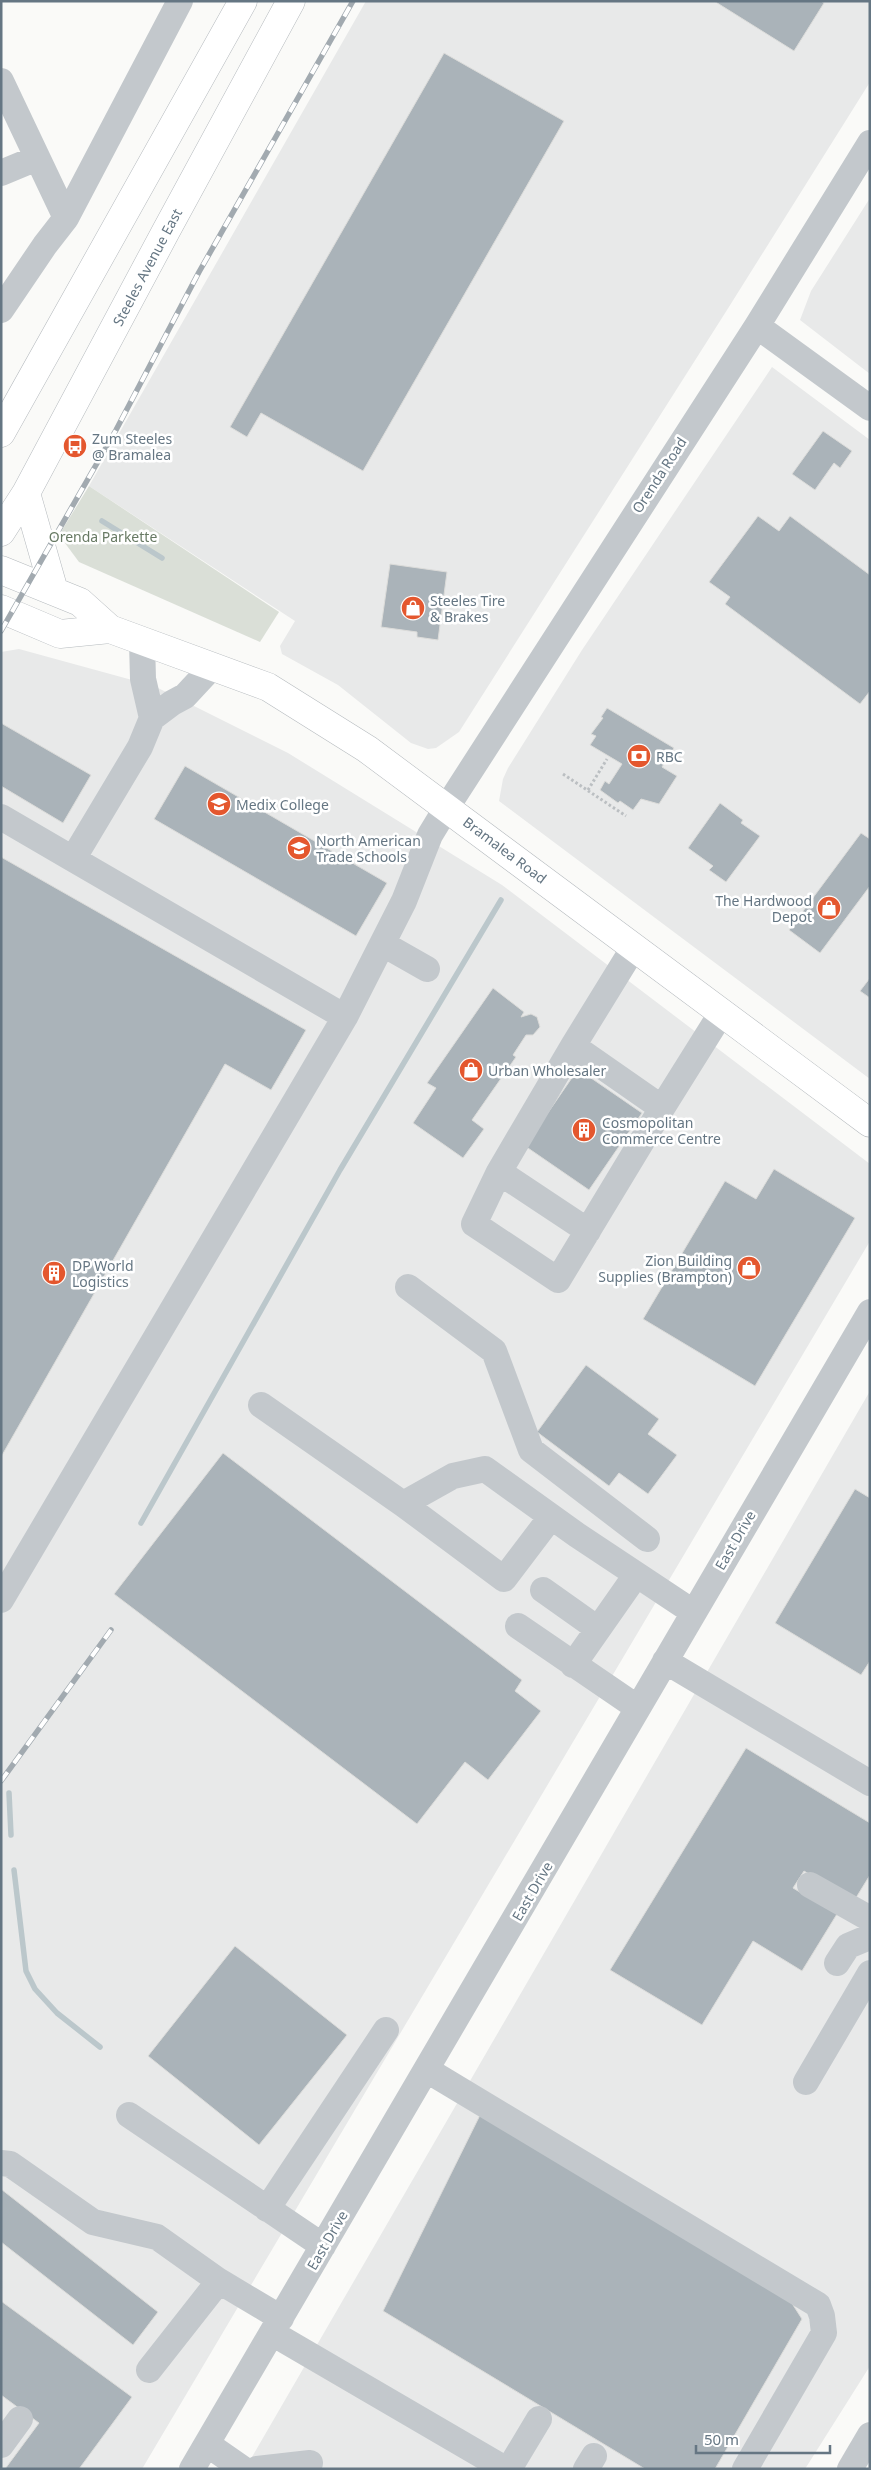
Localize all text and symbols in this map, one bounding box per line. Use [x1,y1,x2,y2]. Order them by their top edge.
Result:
street label: Steeles Avenue East [108,205,186,329]
place label: Zum Steeles @ Bramalea [92,429,172,464]
bus stop icon: Zum Steeles @ Bramalea [62,433,88,459]
street label: Orenda Road [627,433,691,517]
park label: Orenda Parkette [49,527,157,546]
place label: Steeles Tire & Brakes [430,591,505,626]
shop icon: Steeles Tire & Brakes [400,595,426,621]
bank icon: RBC [626,743,652,769]
place label: RBC [656,747,683,766]
school or university icon: Medix College [206,791,232,817]
place label: Medix College [236,795,329,814]
street label: Bramalea Road [459,812,551,888]
place label: North American Trade Schools [316,831,421,866]
school or university icon: North American Trade Schools [286,835,312,861]
place label: The Hardwood Depot [715,891,812,926]
shop icon: The Hardwood Depot [816,895,842,921]
shop icon: Urban Wholesaler [458,1057,484,1083]
place label: Urban Wholesaler [488,1061,606,1080]
place label: Cosmopolitan Commerce Centre [602,1113,721,1148]
building icon: Cosmopolitan Commerce Centre [571,1117,597,1143]
place label: Zion Building Supplies (Brampton) [598,1251,732,1286]
shop icon: Zion Building Supplies (Brampton) [736,1255,762,1281]
place label: DP World Logistics [72,1256,134,1291]
building icon: DP World Logistics [41,1260,67,1286]
street label: East Drive [710,1507,760,1573]
street label: East Drive [507,1858,557,1924]
street label: East Drive [302,2207,352,2273]
scale bar [696,2422,830,2454]
text: 50 m [704,2429,739,2449]

